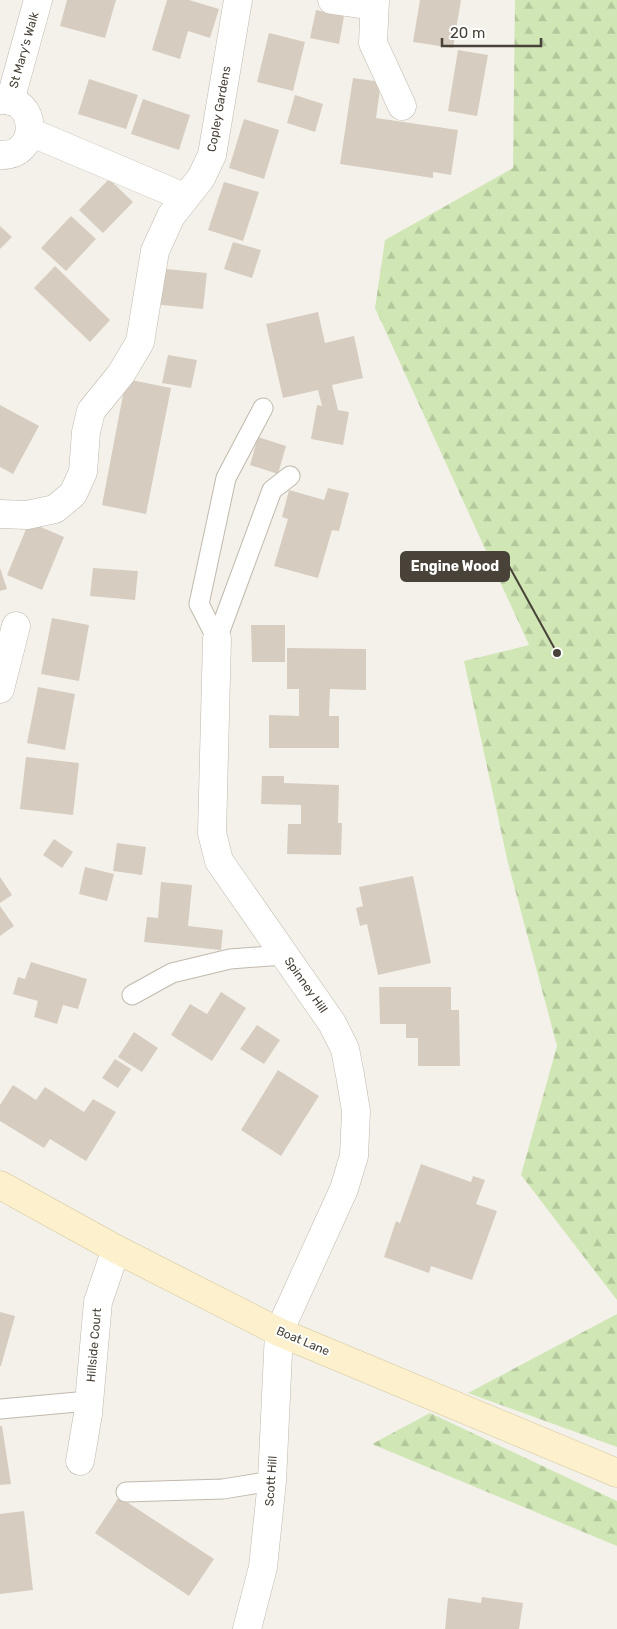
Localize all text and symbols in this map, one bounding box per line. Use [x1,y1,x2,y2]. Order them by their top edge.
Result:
street label: St Mary's Walk [6,9,42,90]
scale bar [442,15,541,47]
text: 20 m [450,24,485,42]
street label: Copley Gardens [205,65,233,153]
callout: Engine Wood [401,552,509,581]
text: Engine Wood [411,558,499,575]
street label: Spinney Hill [282,954,330,1016]
street label: Hillside Court [84,1307,104,1383]
street label: Boat Lane [274,1324,332,1359]
street label: Scott Hill [262,1455,280,1507]

